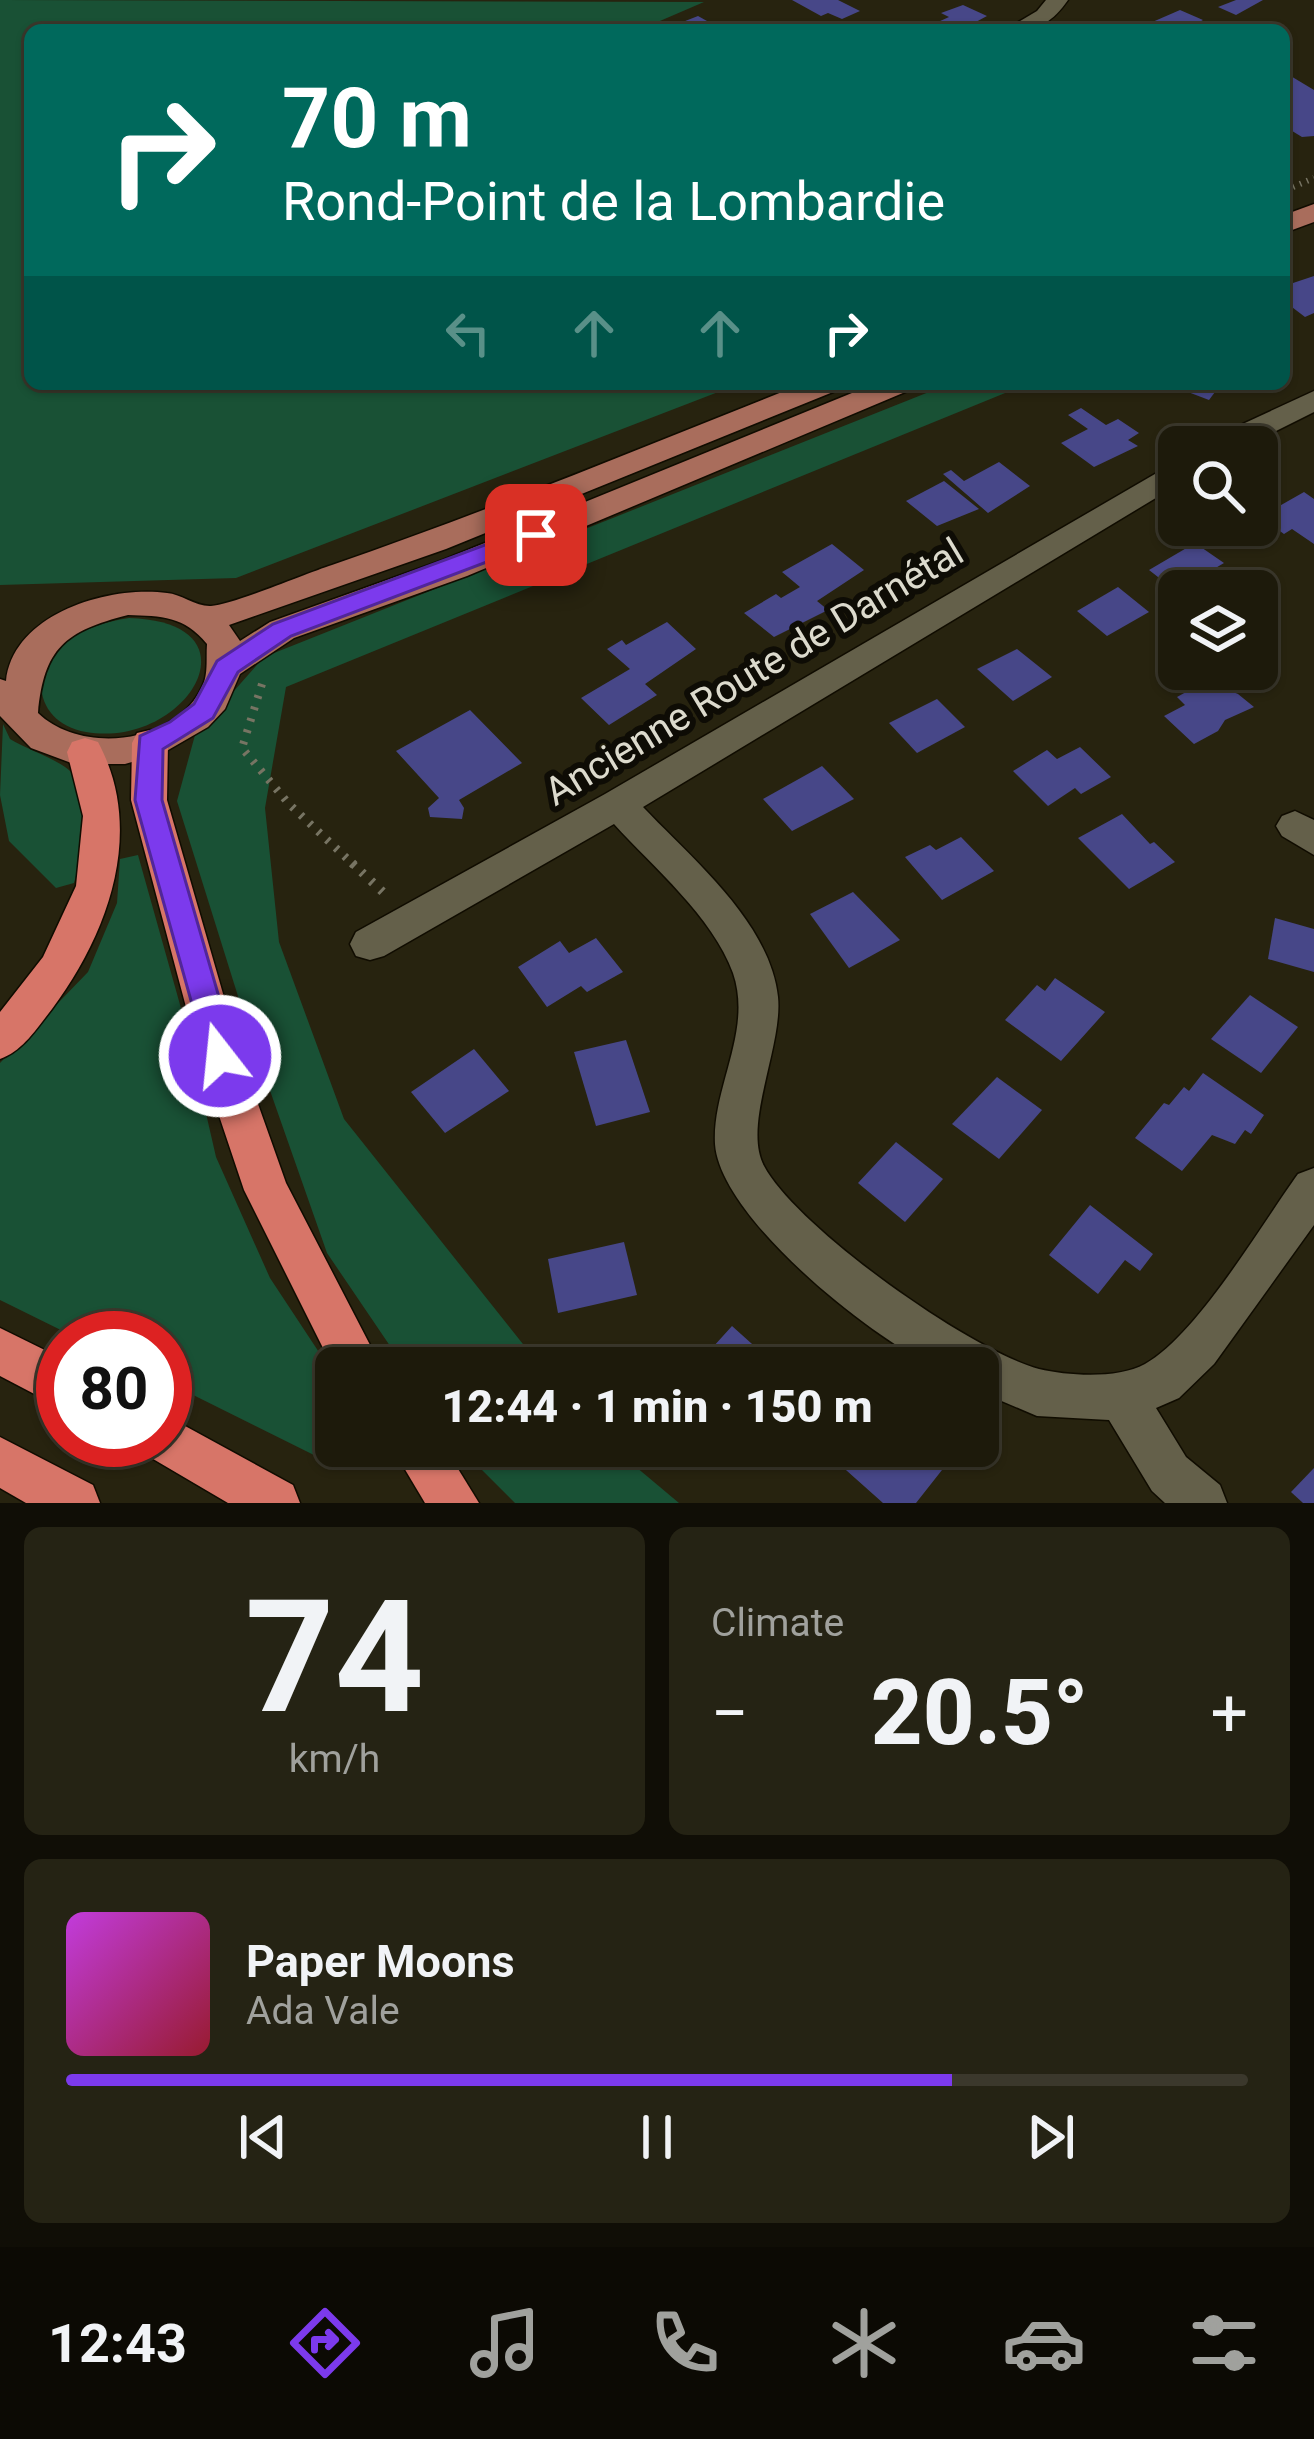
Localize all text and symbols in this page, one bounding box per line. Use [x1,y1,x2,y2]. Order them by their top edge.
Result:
text: 70 m [282,69,472,168]
icon: right [84,72,240,228]
text: Rond-Point de la Lombardie [282,170,945,233]
icon: left [435,300,501,366]
icon: ahead [561,300,627,366]
icon: ahead [687,300,753,366]
icon: right [813,300,879,366]
map controls [1158,426,1278,690]
button: search [1158,426,1278,546]
pin [485,484,587,586]
icon: arrive [503,502,569,568]
street label: Ancienne Route de Darnétal [536,529,972,815]
button: layers [1158,570,1278,690]
position arrow [157,993,283,1119]
speed limit sign: 80 [36,1311,192,1467]
text: 12:44 · 1 min · 150 m [441,1380,873,1433]
text: 74 [245,1566,424,1749]
text: Climate [711,1600,844,1646]
text: 20.5° [871,1661,1089,1766]
text: − [711,1675,749,1752]
text: + [1211,1675,1248,1752]
text: km/h [289,1736,380,1782]
text: Paper Moons [246,1935,515,1988]
text: Ada Vale [246,1988,400,2034]
icon: previous [230,2104,296,2170]
icon: pause [624,2104,690,2170]
icon: next [1018,2104,1084,2170]
icon: directions [283,2301,367,2385]
icon: music [463,2301,547,2385]
icon: phone [643,2301,727,2385]
icon: climate [822,2301,906,2385]
icon: car [1002,2301,1086,2385]
icon: filters [1182,2301,1266,2385]
text: 12:43 [48,2312,187,2375]

